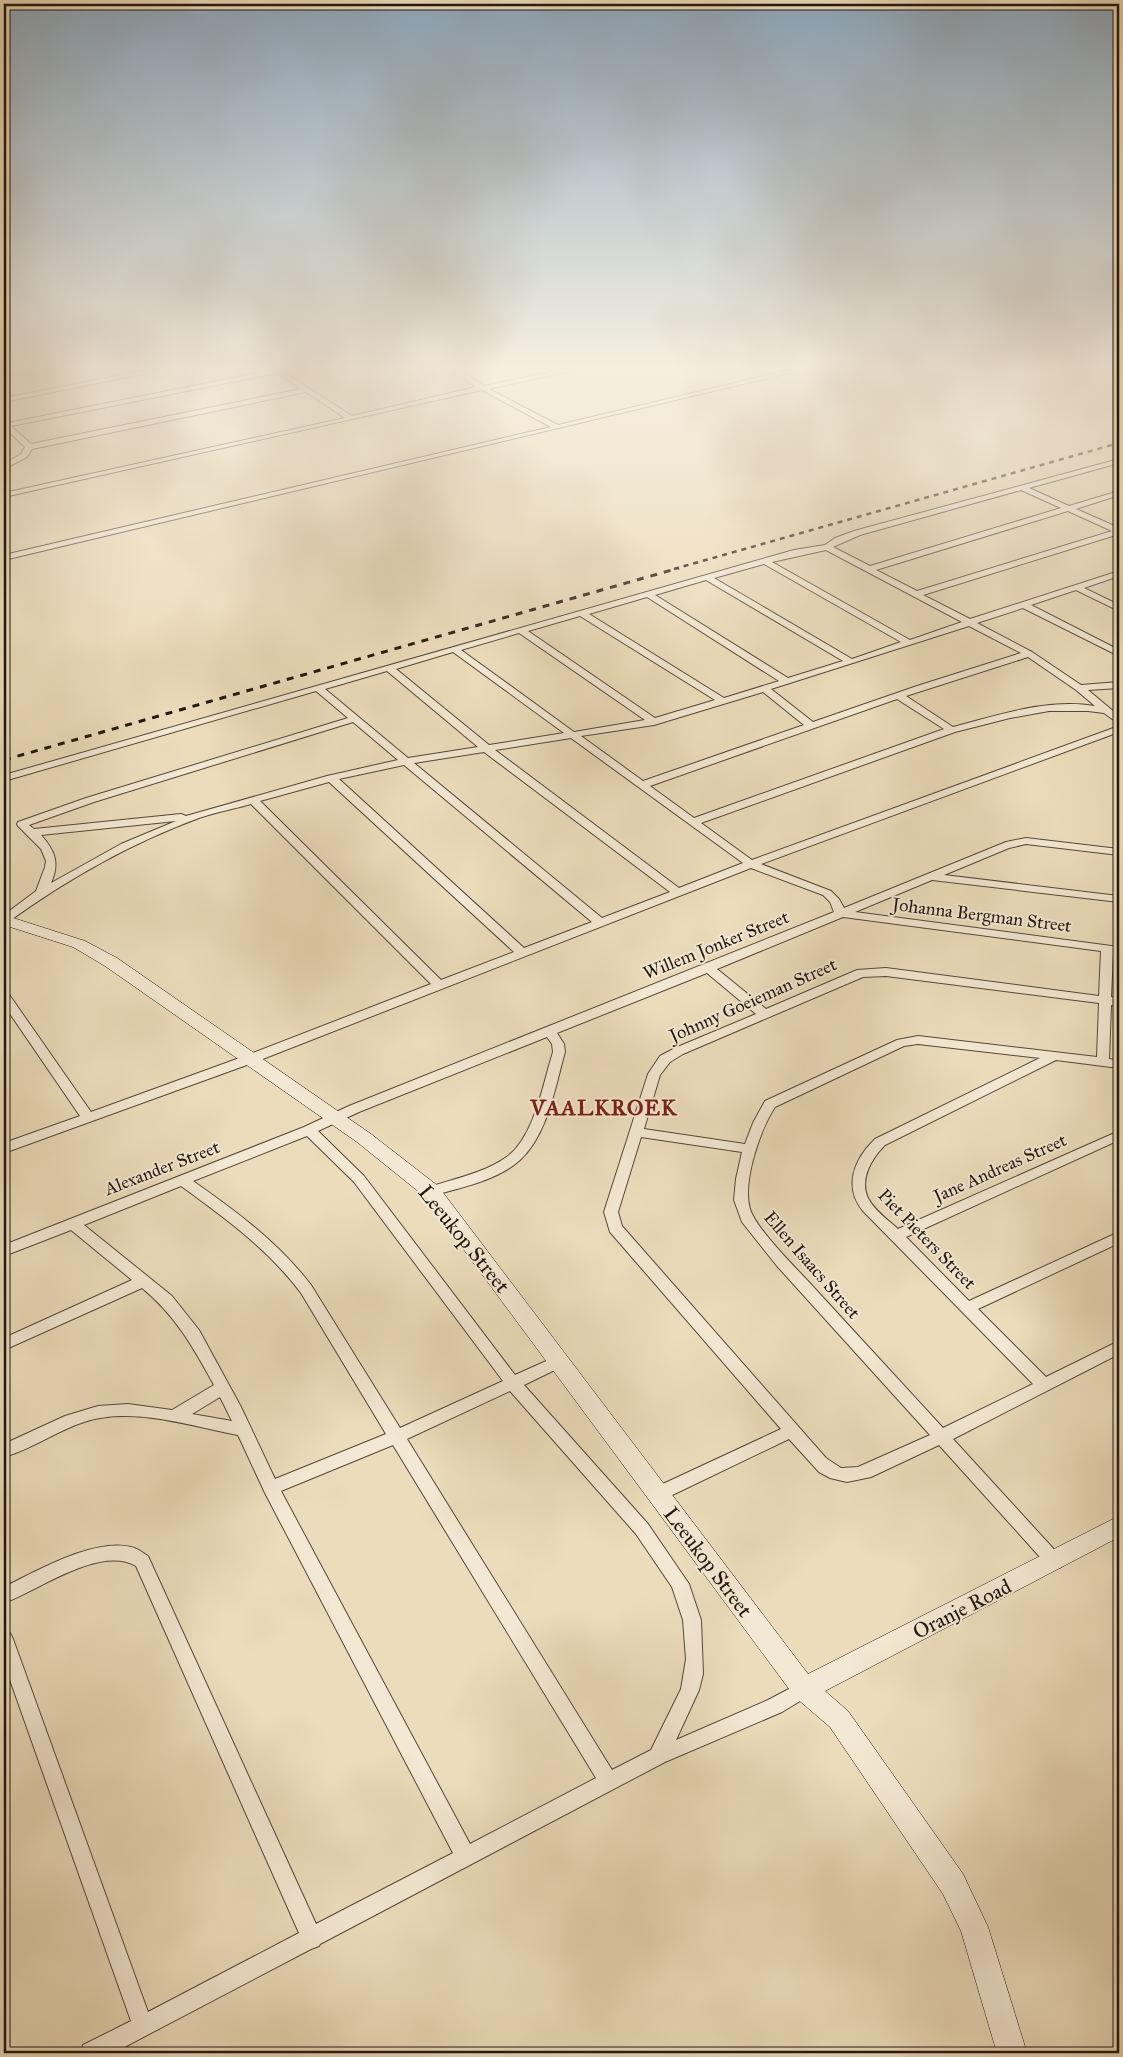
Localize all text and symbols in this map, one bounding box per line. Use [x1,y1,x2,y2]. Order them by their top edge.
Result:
street label: Johanna Bergman Street [889,893,1073,938]
street label: Willem Jonker Street [640,906,793,985]
street label: Johnny Goeieman Street [664,953,841,1049]
district label: VAALKROEK [529,1094,678,1121]
street label: Jane Andreas Street [928,1129,1071,1209]
street label: Alexander Street [100,1136,223,1200]
street label: Leeukop Street [412,1180,516,1299]
street label: Piet Pieters Street [873,1184,981,1294]
street label: Ellen Isaacs Street [759,1207,865,1324]
street label: Leeukop Street [658,1502,758,1623]
street label: Oranje Road [908,1573,1016,1645]

